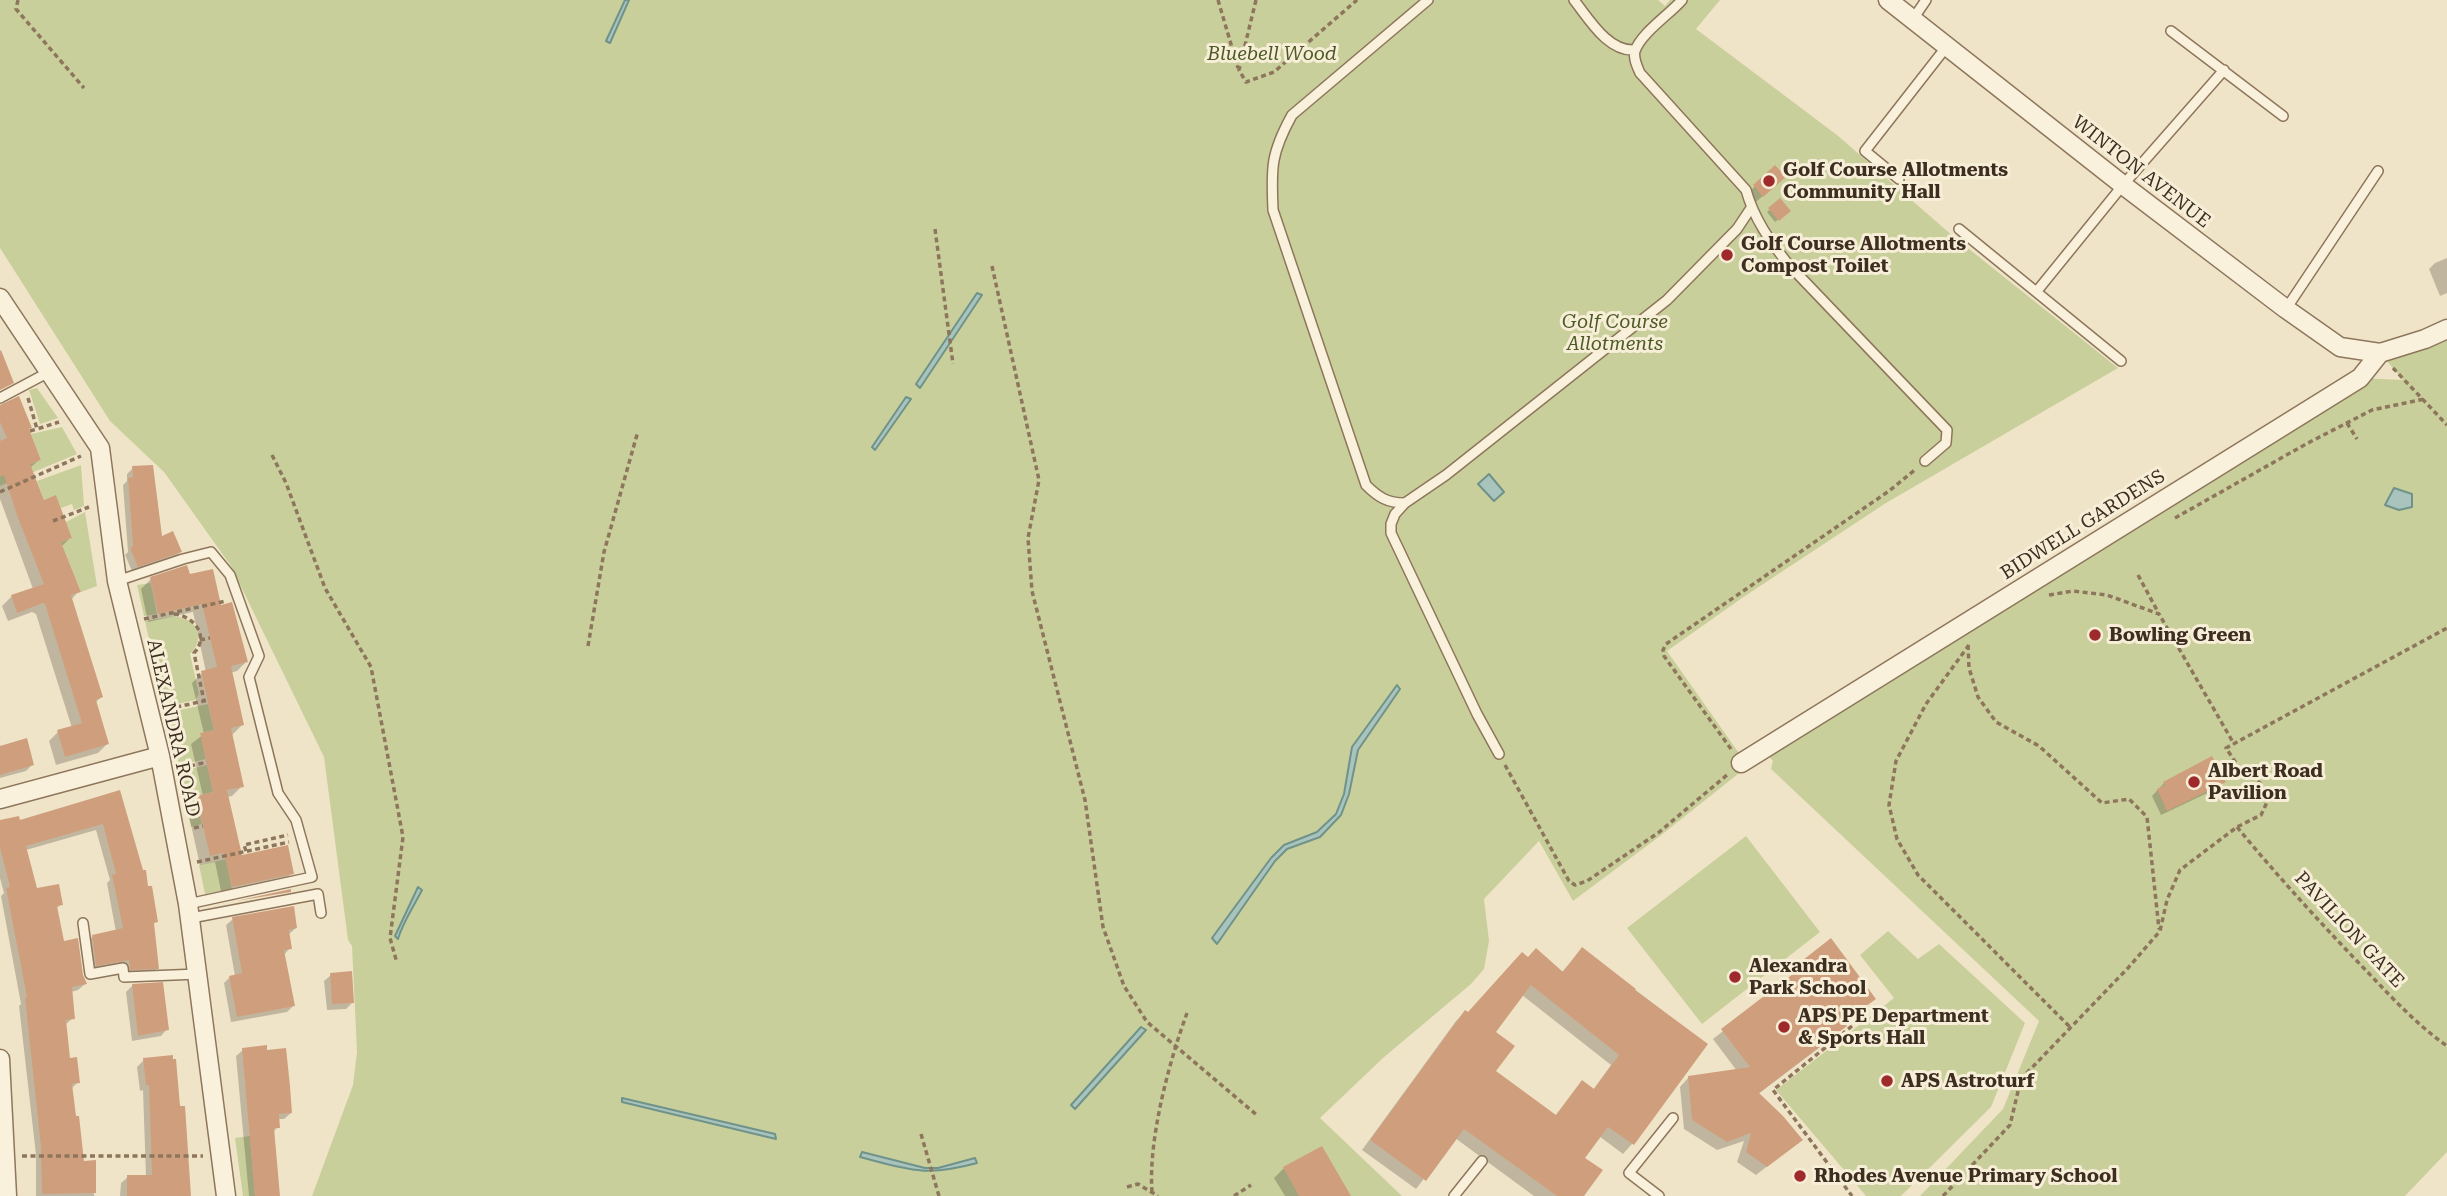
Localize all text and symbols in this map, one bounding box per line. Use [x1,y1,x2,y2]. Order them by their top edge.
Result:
park label: Bluebell Wood [1207,43,1337,65]
street label: WINTON AVENUE [2067,111,2215,233]
place label: Golf Course Allotments Community Hall [1783,159,2008,203]
marker: Golf Course Allotments Community Hall [1761,173,1777,189]
place label: Golf Course Allotments Compost Toilet [1741,233,1966,277]
marker: Golf Course Allotments Compost Toilet [1719,247,1735,263]
park label: Golf Course Allotments [1562,311,1668,355]
street label: BIDWELL GARDENS [1997,465,2169,585]
place label: Bowling Green [2109,624,2251,646]
marker: Bowling Green [2087,627,2103,643]
street label: ALEXANDRA ROAD [141,637,205,819]
place label: Albert Road Pavilion [2208,760,2323,804]
marker: Albert Road Pavilion [2186,774,2202,790]
street label: PAVILION GATE [2289,867,2409,993]
place label: Alexandra Park School [1749,955,1866,999]
marker: Alexandra Park School [1727,969,1743,985]
place label: APS PE Department & Sports Hall [1798,1005,1989,1049]
marker: APS PE Department & Sports Hall [1776,1019,1792,1035]
place label: APS Astroturf [1901,1070,2034,1092]
marker: APS Astroturf [1879,1073,1895,1089]
place label: Rhodes Avenue Primary School [1814,1165,2117,1187]
marker: Rhodes Avenue Primary School [1792,1168,1808,1184]

